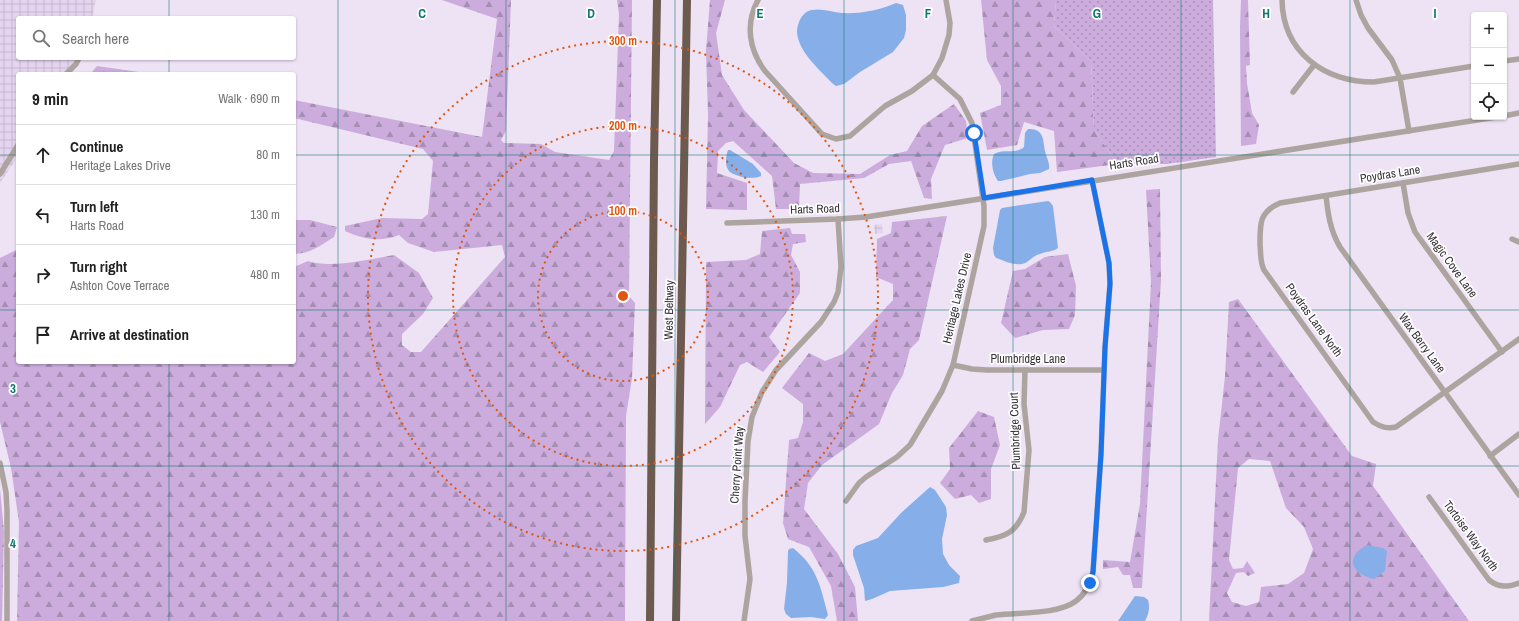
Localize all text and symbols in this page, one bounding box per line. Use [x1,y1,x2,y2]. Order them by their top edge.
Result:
text: C [418,5,426,22]
text: D [587,5,595,22]
text: E [756,5,764,22]
text: F [925,5,932,22]
text: G [1093,5,1101,22]
text: H [1262,5,1270,22]
text: I [1434,5,1437,22]
map controls [1471,12,1507,120]
button: + [1471,12,1507,48]
search box [16,16,296,60]
icon: search [30,27,52,49]
text: Search here [62,28,129,49]
text: 300 m [609,33,637,49]
button: − [1471,48,1507,84]
button: locate [1471,84,1507,120]
text: 9 min [32,87,68,110]
text: Walk · 690 m [218,90,280,107]
text: 200 m [609,118,637,134]
route start [965,124,983,142]
text: Continue [70,136,123,157]
icon: ahead [32,144,54,166]
text: 80 m [256,146,280,163]
street label: Harts Road [1108,150,1160,174]
text: Heritage Lakes Drive [70,157,171,174]
street label: Poydras Lane [1359,161,1421,187]
text: Turn left [70,196,118,217]
street label: Harts Road [790,200,840,218]
text: 100 m [609,203,637,219]
icon: left [32,204,54,226]
text: 130 m [250,206,280,223]
text: Harts Road [70,217,124,234]
street label: Magic Cove Lane [1423,229,1481,301]
street label: Heritage Lakes Drive [939,251,975,345]
text: Turn right [70,256,127,277]
icon: right [32,264,54,286]
text: 480 m [250,266,280,283]
text: Ashton Cove Terrace [70,277,169,294]
street label: West Beltway [660,280,678,340]
street label: Poydras Lane North [1282,280,1346,360]
centre of rings [616,289,630,303]
street label: Wax Berry Lane [1395,310,1449,376]
icon: arrive [32,324,54,346]
text: Arrive at destination [70,324,189,345]
street label: Plumbridge Lane [991,351,1065,367]
text: 3 [10,380,16,397]
street label: Plumbridge Court [1006,392,1024,470]
street label: Cherry Point Way [726,426,748,504]
street label: Tortoise Way North [1440,497,1502,575]
text: 4 [10,535,16,552]
route end [1081,574,1099,592]

